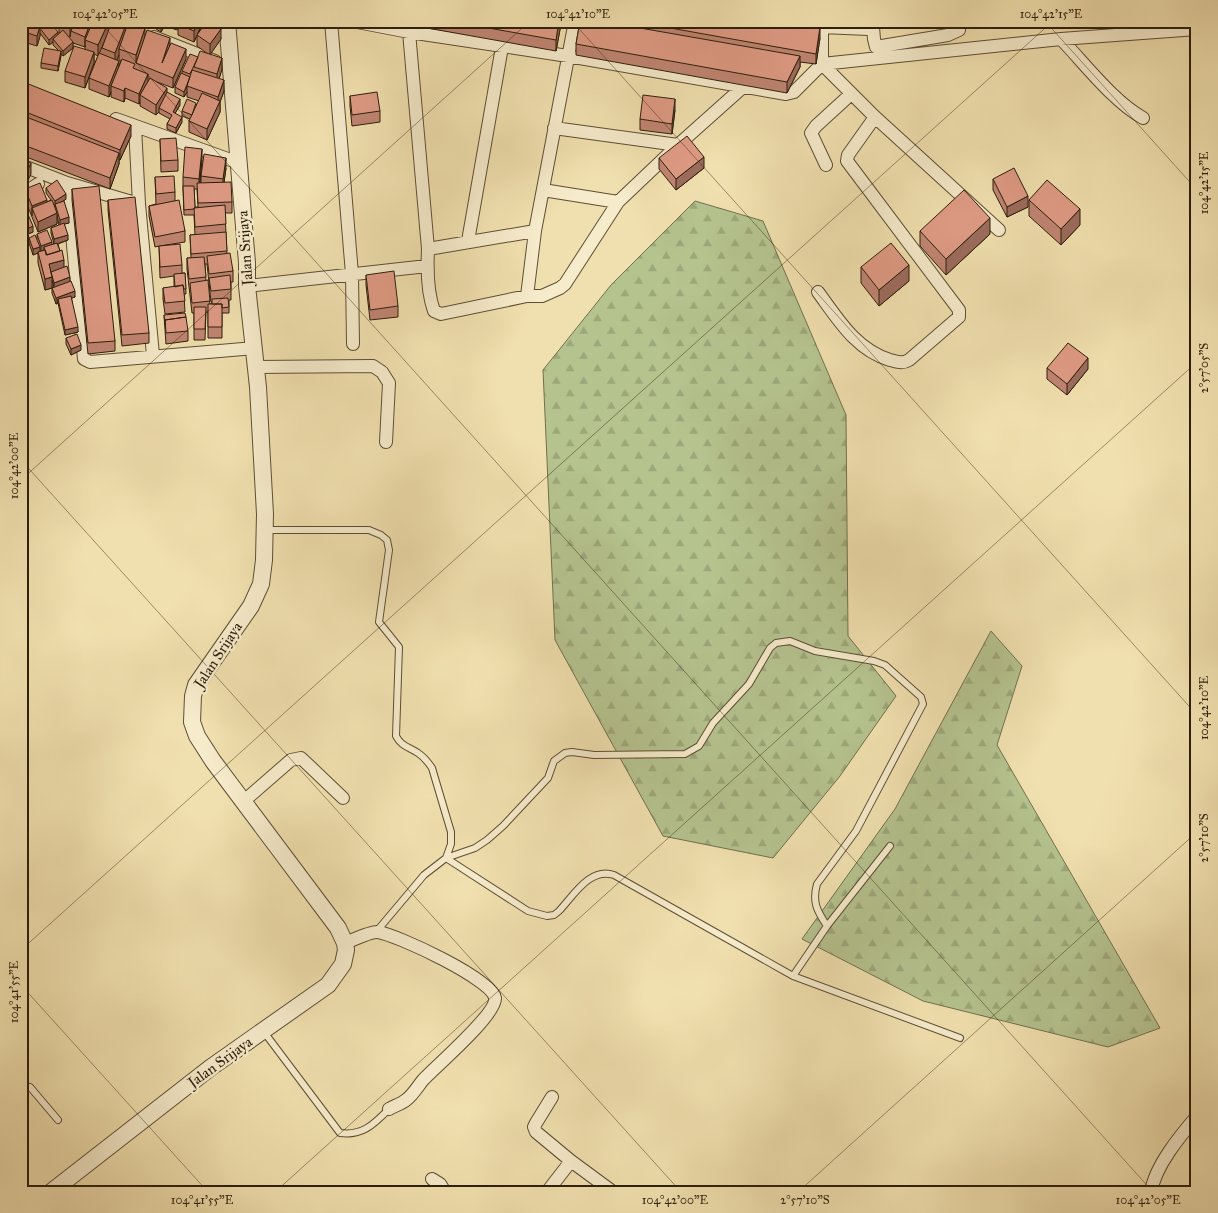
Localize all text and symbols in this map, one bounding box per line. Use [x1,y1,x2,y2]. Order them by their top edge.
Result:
text: 104°42'05"E [72,7,138,21]
text: 104°42'10"E [546,7,610,21]
text: 104°42'15"E [1020,7,1083,21]
text: 104°42'15"E [1197,151,1211,214]
street label: Jalan Srijaya [233,209,258,288]
text: 2°57'05"S [1197,343,1211,393]
text: 104°42'00"E [7,432,21,499]
street label: Jalan Srijaya [189,618,247,694]
text: 104°42'10"E [1197,676,1211,740]
text: 2°57'10"S [1197,813,1211,863]
text: 104°41'55"E [7,960,21,1023]
street label: Jalan Srijaya [183,1032,257,1093]
text: 104°41'55"E [171,1193,234,1207]
text: 104°42'00"E [642,1193,709,1207]
text: 2°57'10"S [780,1193,830,1207]
text: 104°42'05"E [1115,1193,1181,1207]

